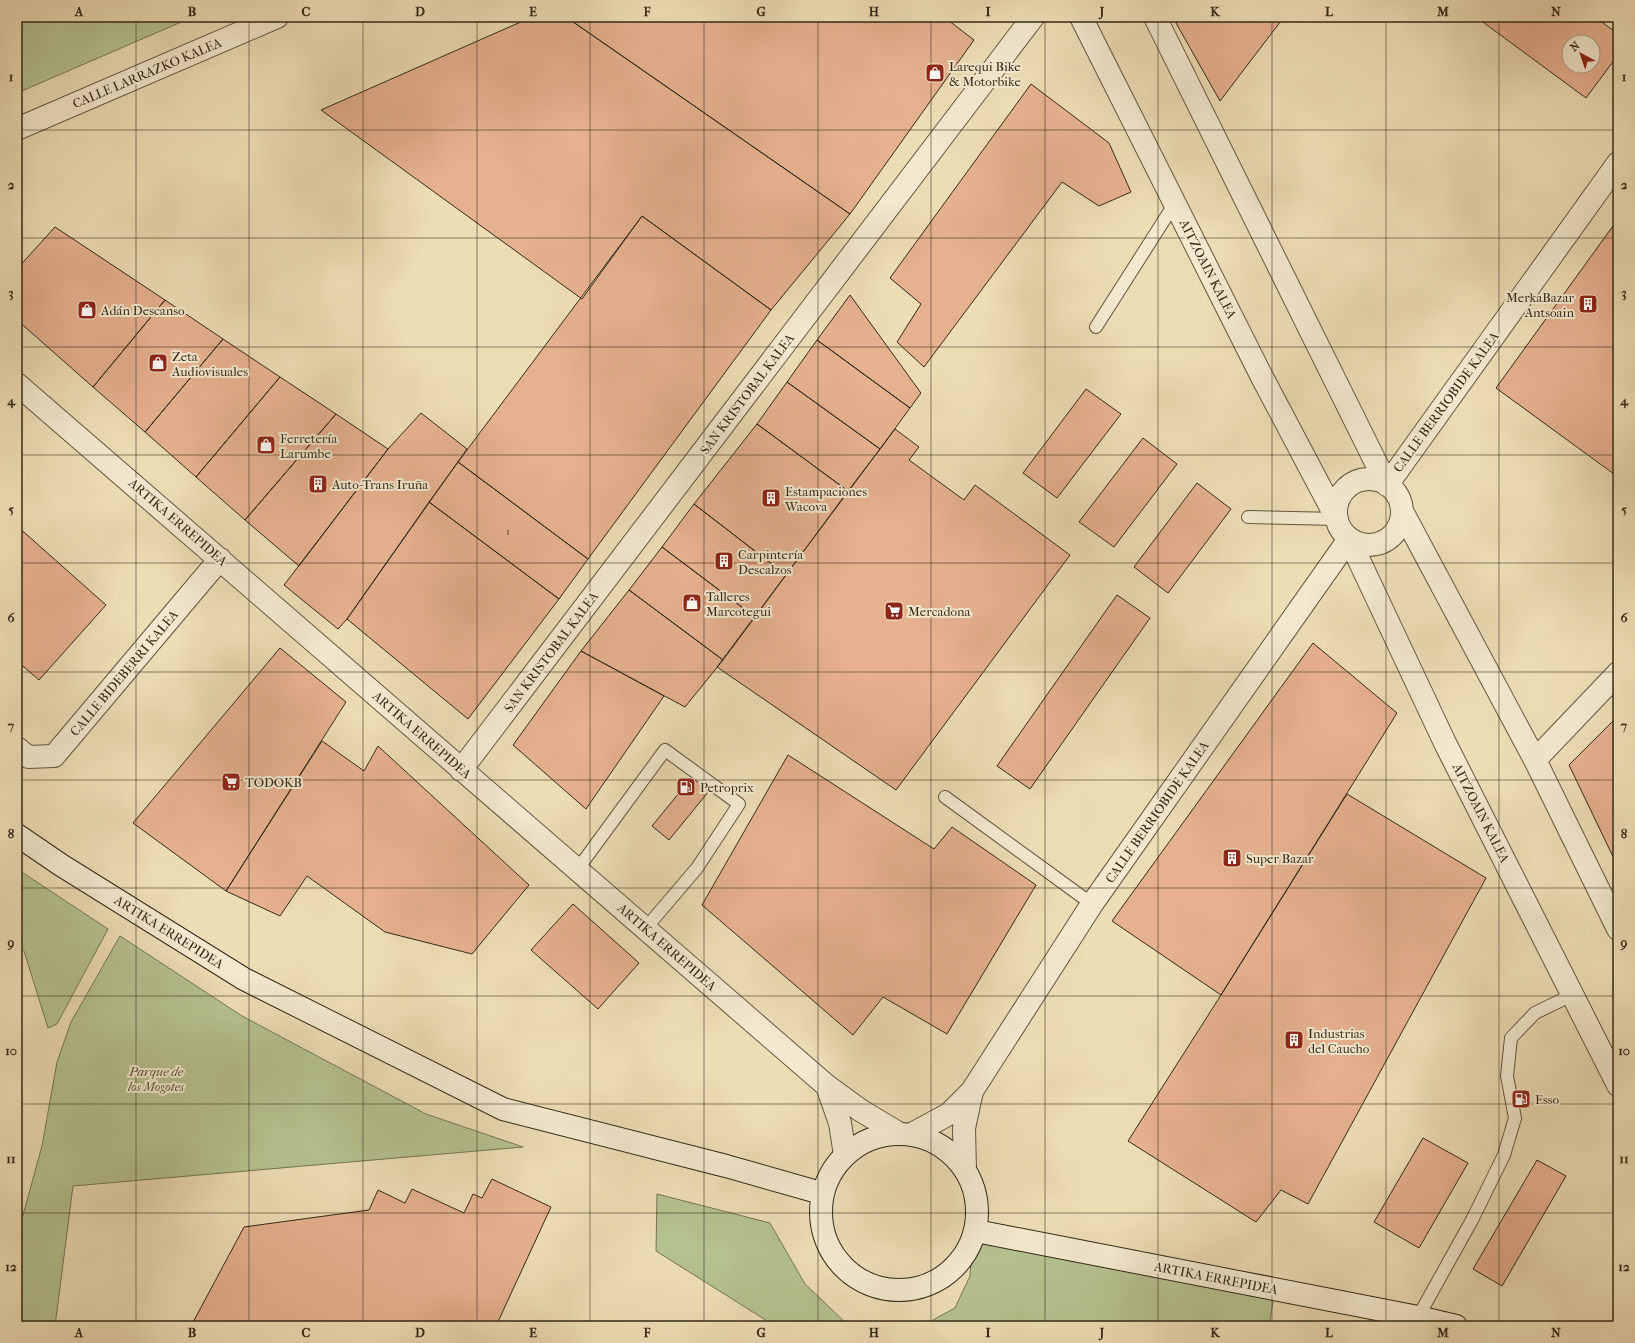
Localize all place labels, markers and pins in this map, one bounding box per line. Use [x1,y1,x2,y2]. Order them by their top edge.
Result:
place label: Larequi Bike & Motorbike [949,59,1021,89]
shop icon: Larequi Bike & Motorbike [924,62,946,84]
place label: MerkaBazar Antsoain [1506,290,1574,320]
building icon: MerkaBazar Antsoain [1577,293,1599,315]
shop icon: Adán Descanso [76,299,98,321]
place label: Adán Descanso [100,303,185,318]
place label: Zeta Audiovisuales [171,349,248,379]
shop icon: Zeta Audiovisuales [147,352,169,374]
place label: Ferretería Larumbe [280,431,338,461]
shop icon: Ferretería Larumbe [255,434,277,456]
building icon: Auto-Trans Iruña [307,473,329,495]
place label: Auto-Trans Iruña [331,477,429,492]
place label: Estampaciones Wacova [784,484,867,514]
building icon: Estampaciones Wacova [760,487,782,509]
place label: Carpintería Descalzos [738,547,804,577]
building icon: Carpintería Descalzos [713,550,735,572]
place label: Talleres Marcotegui [706,589,771,619]
shop icon: Talleres Marcotegui [681,592,703,614]
supermarket icon: Mercadona [883,600,905,622]
place label: Mercadona [908,604,972,619]
supermarket icon: TODOKB [220,771,242,793]
place label: TODOKB [245,775,302,790]
fuel station icon: Petroprix [675,776,697,798]
place label: Petroprix [700,780,754,795]
building icon: Super Bazar [1221,847,1243,869]
place label: Super Bazar [1246,851,1314,866]
place label: Industrias del Caucho [1308,1026,1370,1056]
building icon: Industrias del Caucho [1283,1029,1305,1051]
fuel station icon: Esso [1510,1088,1532,1110]
place label: Esso [1535,1092,1560,1107]

